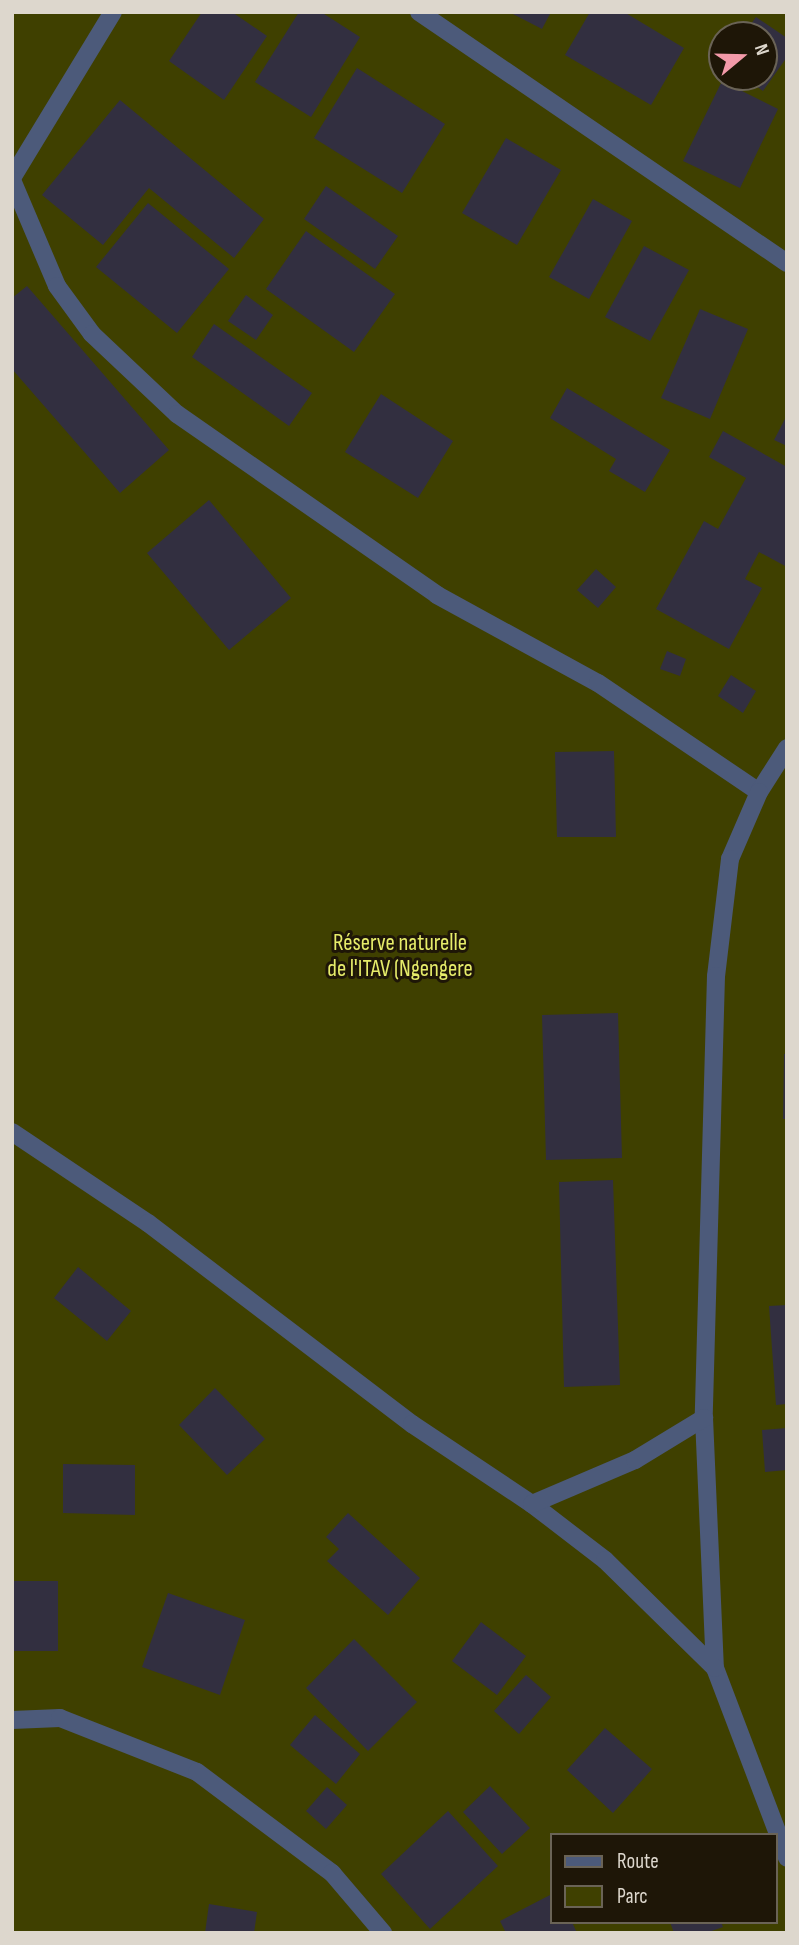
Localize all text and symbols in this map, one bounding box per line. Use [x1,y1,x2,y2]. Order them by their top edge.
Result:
north arrow [708,21,778,91]
text: N [749,41,774,58]
park label: Réserve naturelle de l'ITAV (Ngengere [327,929,473,983]
legend [550,1833,778,1924]
text: Route [617,1849,659,1874]
text: Parc [617,1884,648,1909]

